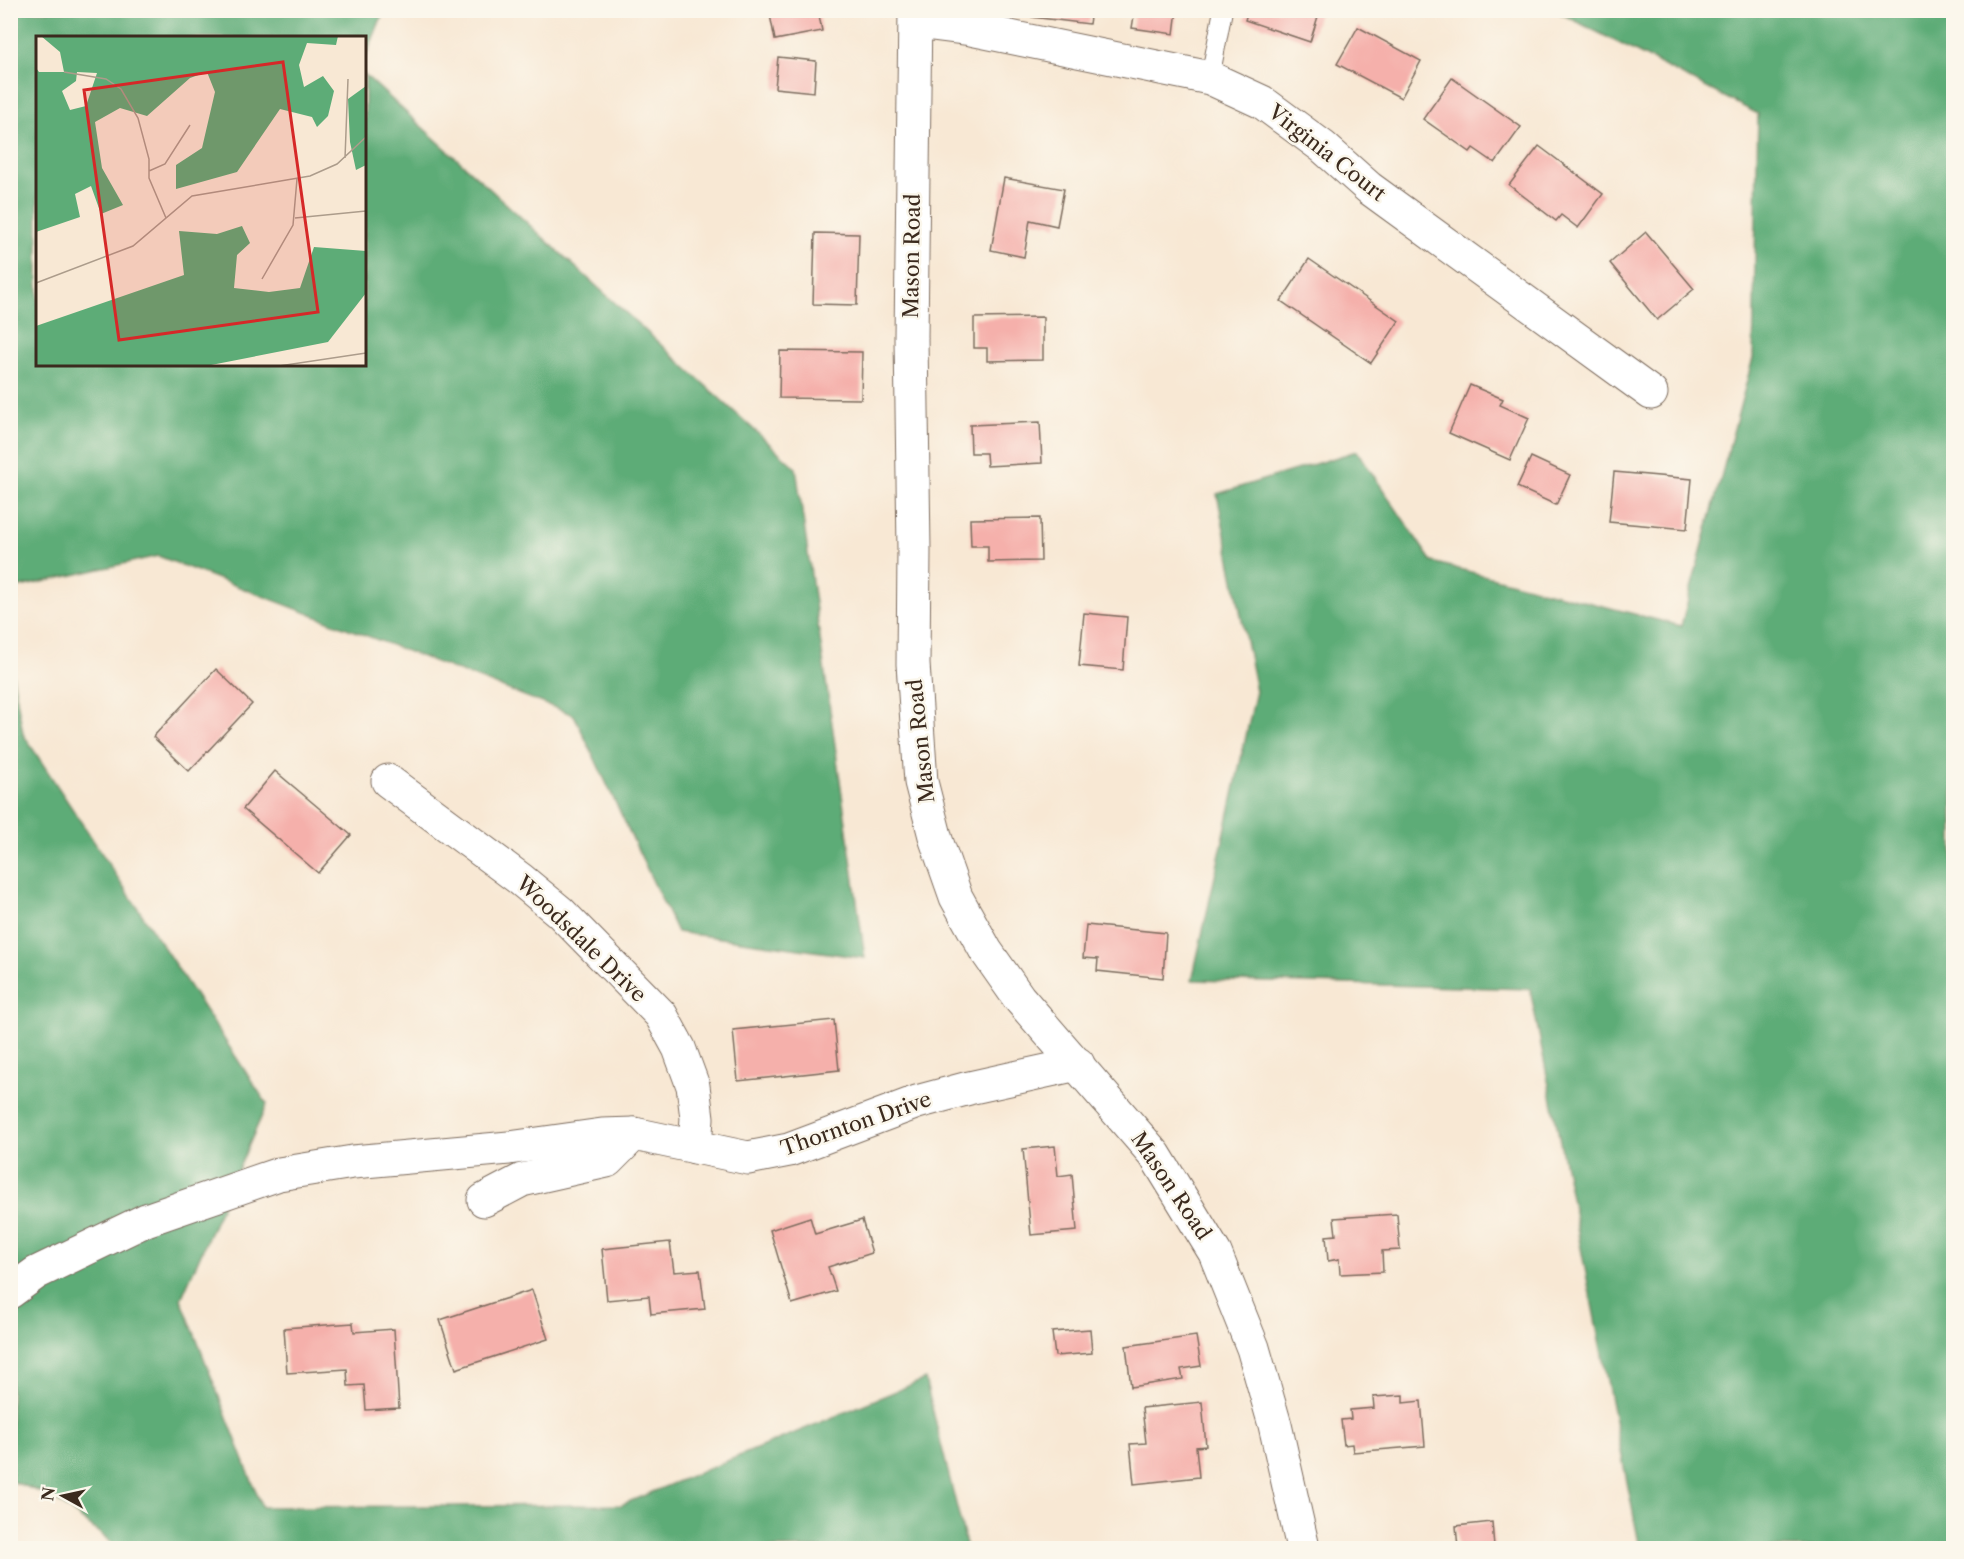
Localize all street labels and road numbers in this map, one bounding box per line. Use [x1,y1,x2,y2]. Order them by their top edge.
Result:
street label: Virginia Court [1263,98,1391,207]
street label: Mason Road [898,193,925,319]
street label: Mason Road [902,677,939,804]
street label: Woodsdale Drive [510,870,652,1007]
street label: Thornton Drive [777,1086,934,1161]
street label: Mason Road [1126,1127,1217,1245]

